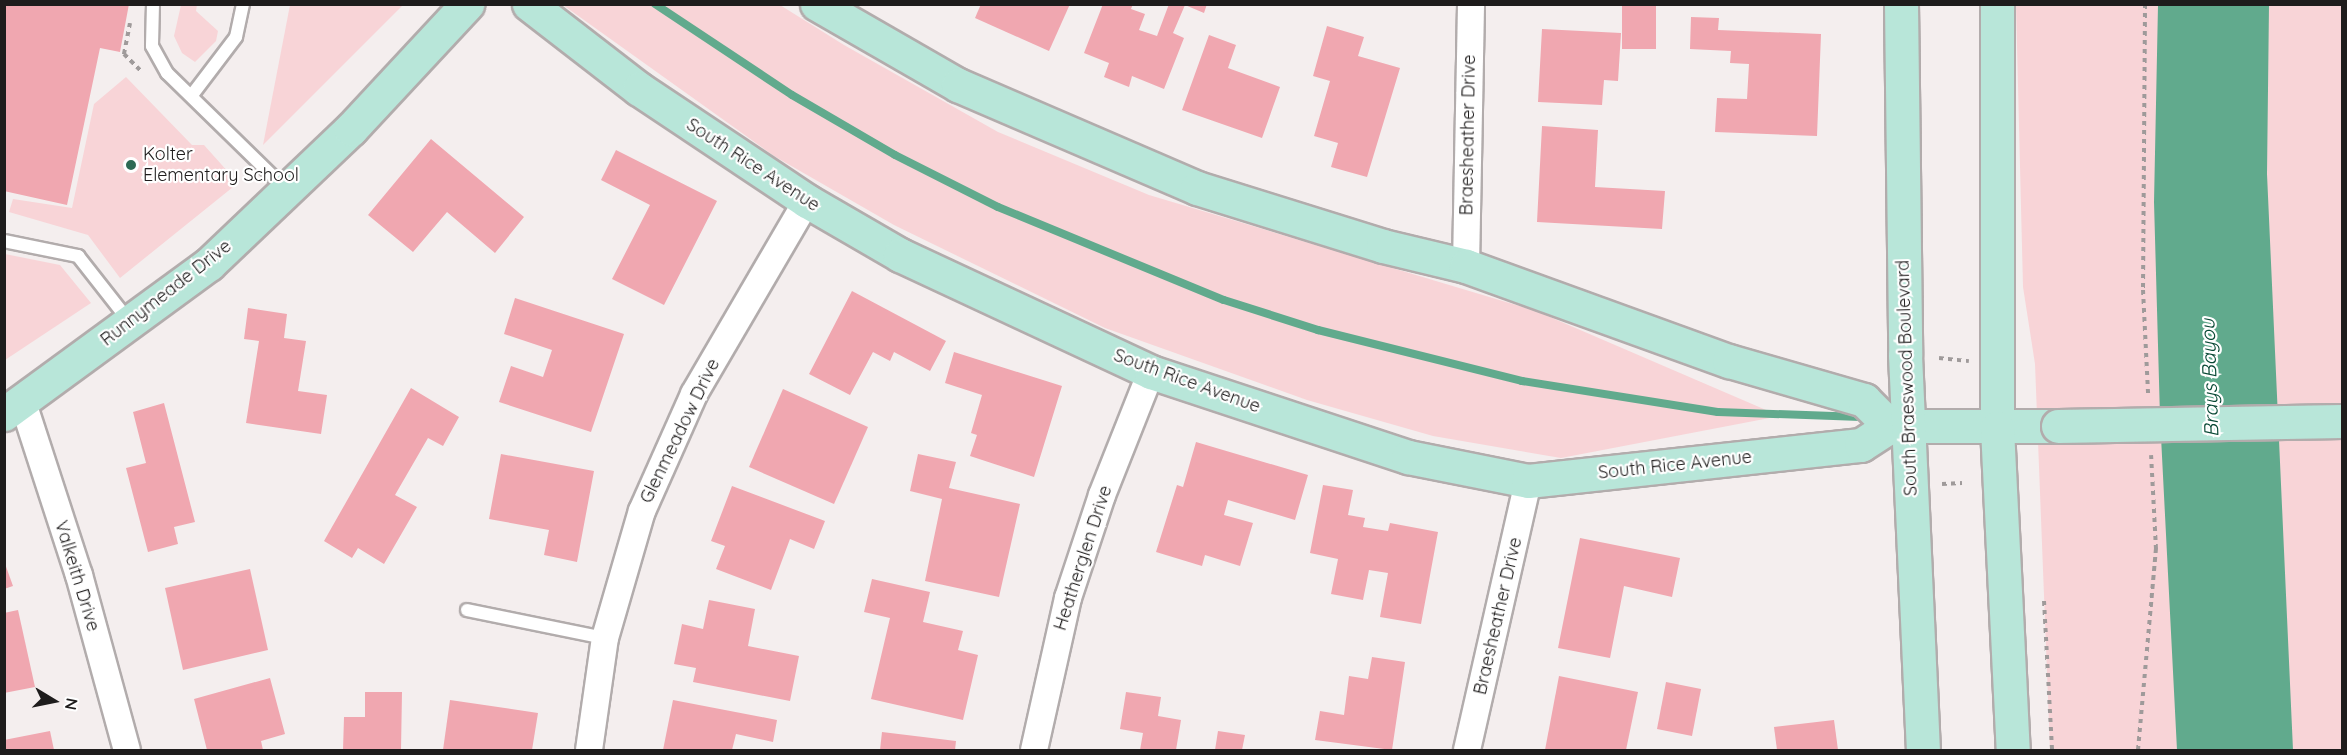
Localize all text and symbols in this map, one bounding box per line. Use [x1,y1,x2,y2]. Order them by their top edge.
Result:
street label: Braesheather Drive [1456,54,1480,216]
street label: South Rice Avenue [682,114,824,216]
place label: Kolter Elementary School [143,144,299,186]
marker: Kolter Elementary School [124,158,138,172]
street label: Runnymeade Drive [96,235,236,351]
street label: South Braeswood Boulevard [1892,260,1922,496]
water label: Brays Bayou [2195,318,2223,438]
street label: South Rice Avenue [1111,344,1263,418]
street label: Glenmeadow Drive [636,355,724,507]
street label: South Rice Avenue [1597,446,1753,484]
street label: Heatherglen Drive [1049,483,1117,633]
street label: Valkeith Drive [50,518,104,634]
street label: Braesheather Drive [1469,535,1527,697]
north arrow [24,671,84,731]
text: N [61,697,83,712]

